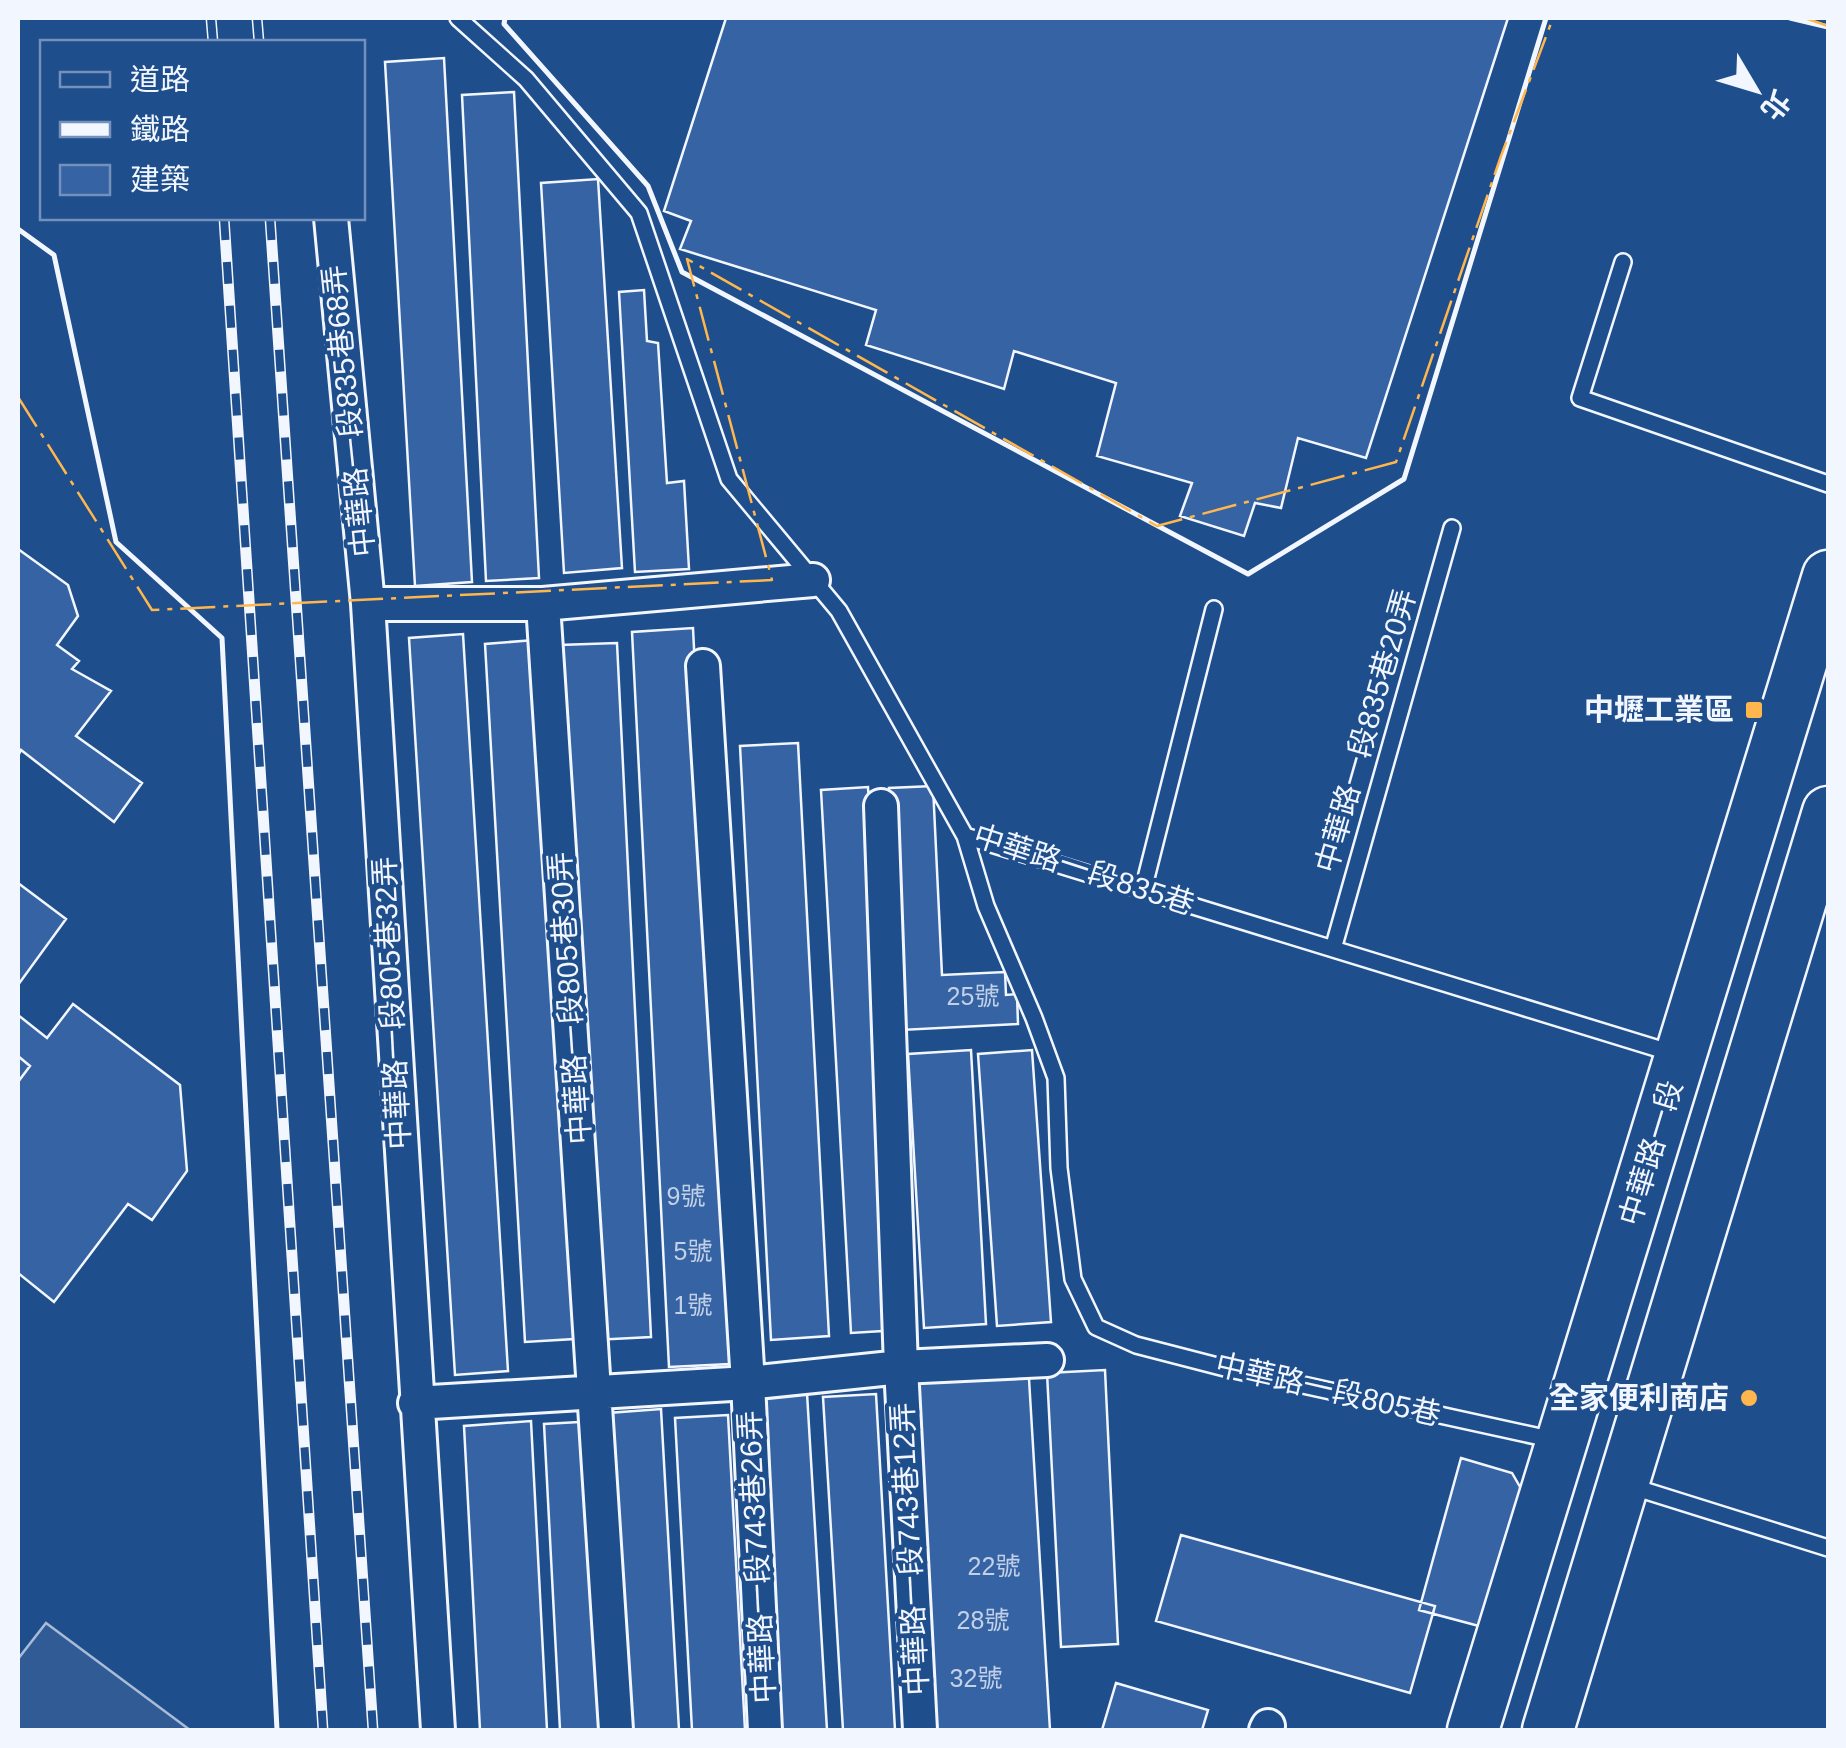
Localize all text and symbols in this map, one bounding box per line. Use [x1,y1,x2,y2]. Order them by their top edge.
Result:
legend [40,40,365,220]
north arrow [1706,40,1806,140]
text: 道路 [130,63,190,96]
text: 北 [1754,85,1796,126]
text: 鐵路 [130,113,190,146]
text: 建築 [130,163,190,196]
street label: 中華路一段835巷68弄 [317,263,380,559]
street label: 中華路一段835巷20弄 [1309,585,1422,876]
place label: 中壢工業區 [1584,693,1734,726]
marker: 中壢工業區 [1743,699,1765,721]
street label: 中華路一段835巷 [970,818,1199,921]
street label: 中華路一段805巷30弄 [543,851,596,1146]
street label: 中華路一段805巷32弄 [367,856,416,1150]
house number: 25號 [947,982,999,1010]
street label: 中華路一段 [1613,1076,1688,1229]
house number: 9號 [667,1182,705,1210]
house number: 5號 [674,1237,712,1265]
house number: 1號 [674,1291,712,1319]
street label: 中華路一段805巷 [1212,1348,1444,1431]
place label: 全家便利商店 [1549,1381,1729,1414]
marker: 全家便利商店 [1738,1387,1760,1409]
street label: 中華路一段743巷12弄 [885,1402,934,1696]
street label: 中華路一段743巷26弄 [732,1410,781,1704]
house number: 22號 [968,1552,1020,1580]
house number: 28號 [957,1606,1009,1634]
house number: 32號 [950,1664,1002,1692]

